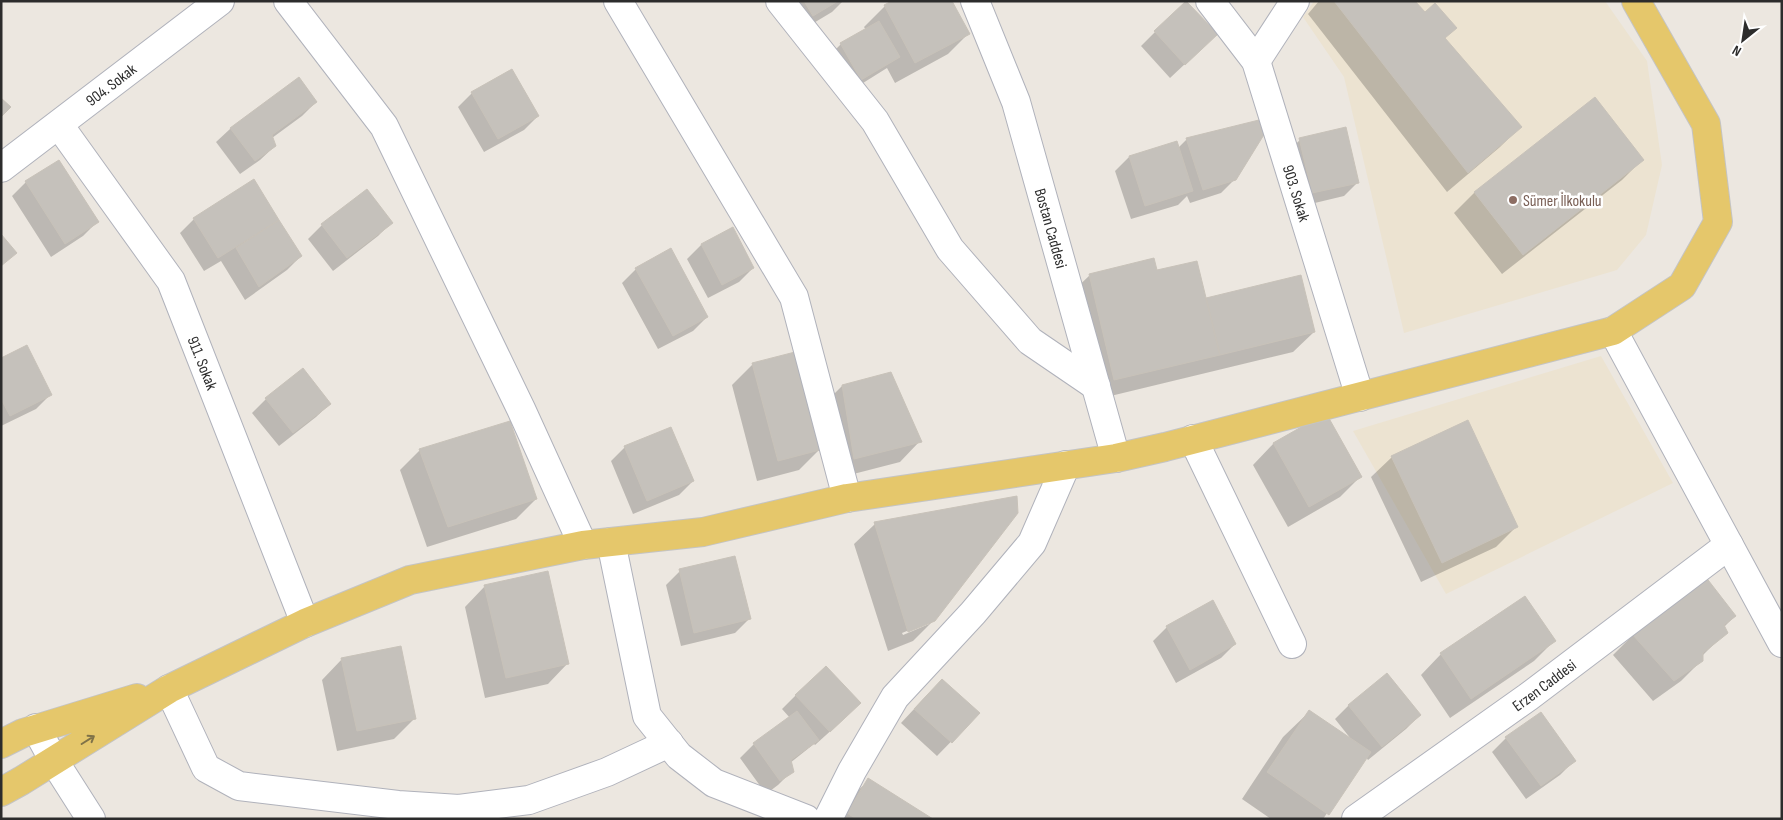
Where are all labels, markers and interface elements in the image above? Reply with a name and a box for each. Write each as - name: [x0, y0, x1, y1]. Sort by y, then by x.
- north arrow: [1718, 15, 1768, 65]
- text: N: [1729, 42, 1744, 60]
- street label: 904. Sokak: [83, 60, 141, 111]
- street label: 903. Sokak: [1278, 163, 1313, 224]
- street label: Bostan Caddesi: [1030, 186, 1070, 271]
- place label: Sümer İlkokulu: [1523, 192, 1602, 211]
- marker: Sümer İlkokulu: [1507, 194, 1519, 206]
- street label: 911. Sokak: [183, 334, 221, 393]
- street label: Erzen Caddesi: [1509, 656, 1581, 716]
- one-way arrow: [81, 734, 95, 745]

